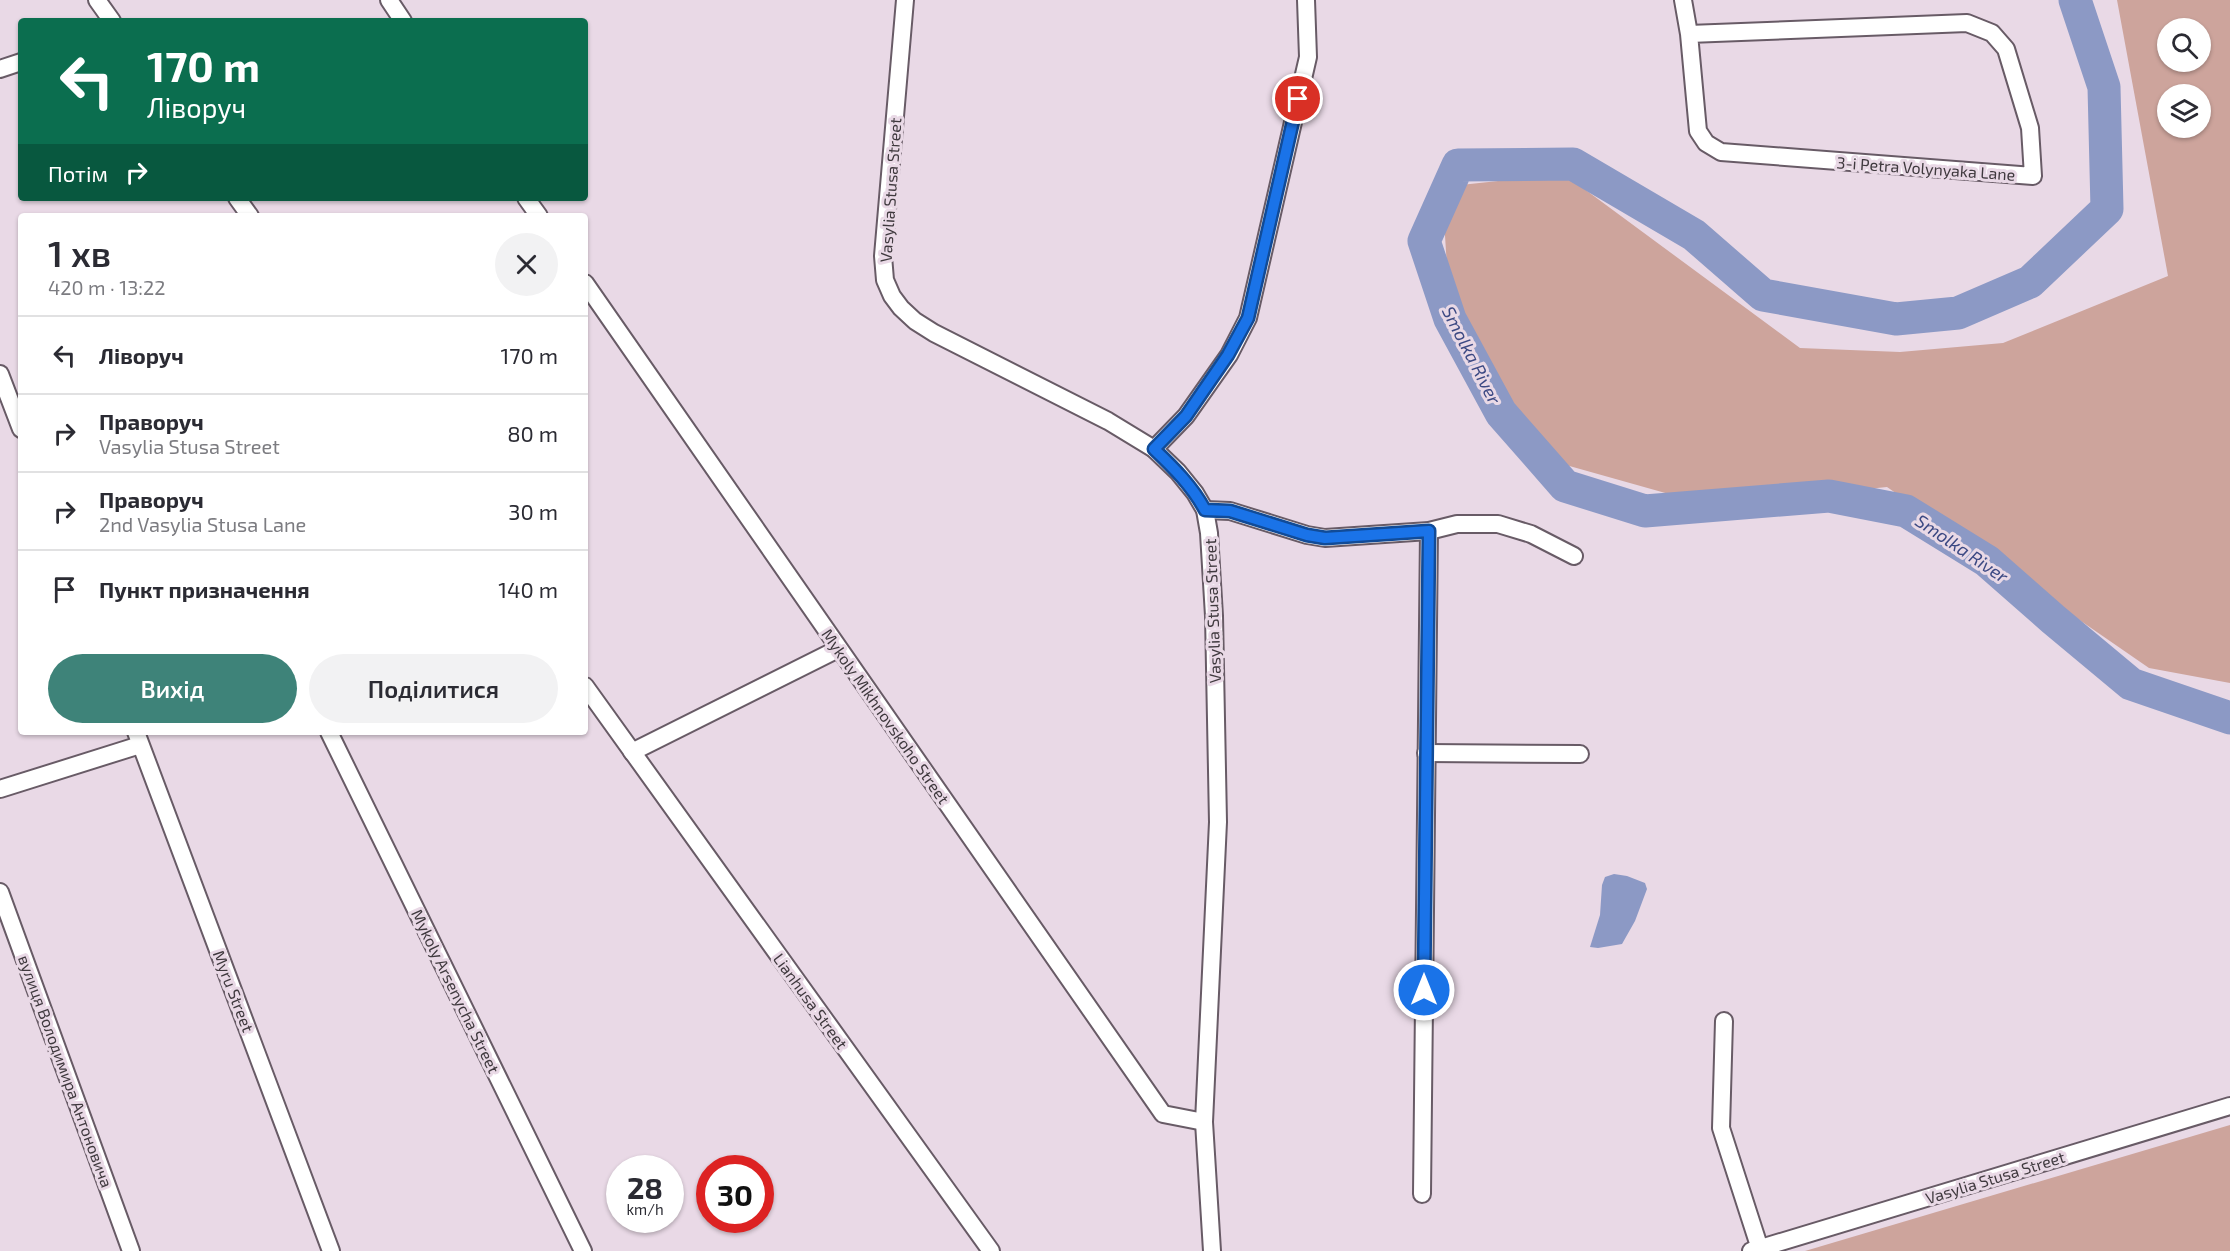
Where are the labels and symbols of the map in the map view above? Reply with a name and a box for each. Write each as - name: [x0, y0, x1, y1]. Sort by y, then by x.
- pin: [1272, 73, 1323, 124]
- street label: Vasylia Stusa Street: [875, 117, 905, 263]
- street label: 3-i Petra Volynyaka Lane: [1836, 152, 2016, 184]
- water label: Smolka River: [1438, 302, 1506, 408]
- water label: Smolka River: [1912, 509, 2013, 587]
- street label: Vasylia Stusa Street: [1200, 538, 1224, 684]
- street label: Mykoly Mikhnovskoho Street: [818, 625, 954, 807]
- street label: Mykoly Arsenycha Street: [408, 906, 504, 1076]
- street label: Myru Street: [210, 947, 258, 1035]
- street label: Lianhusa Street: [770, 949, 852, 1053]
- street label: вулиця Володимира Антоновича: [14, 952, 117, 1190]
- position arrow: [1392, 958, 1456, 1022]
- street label: Vasylia Stusa Street: [1923, 1147, 2067, 1207]
- speed limit sign: 30: [696, 1155, 774, 1233]

